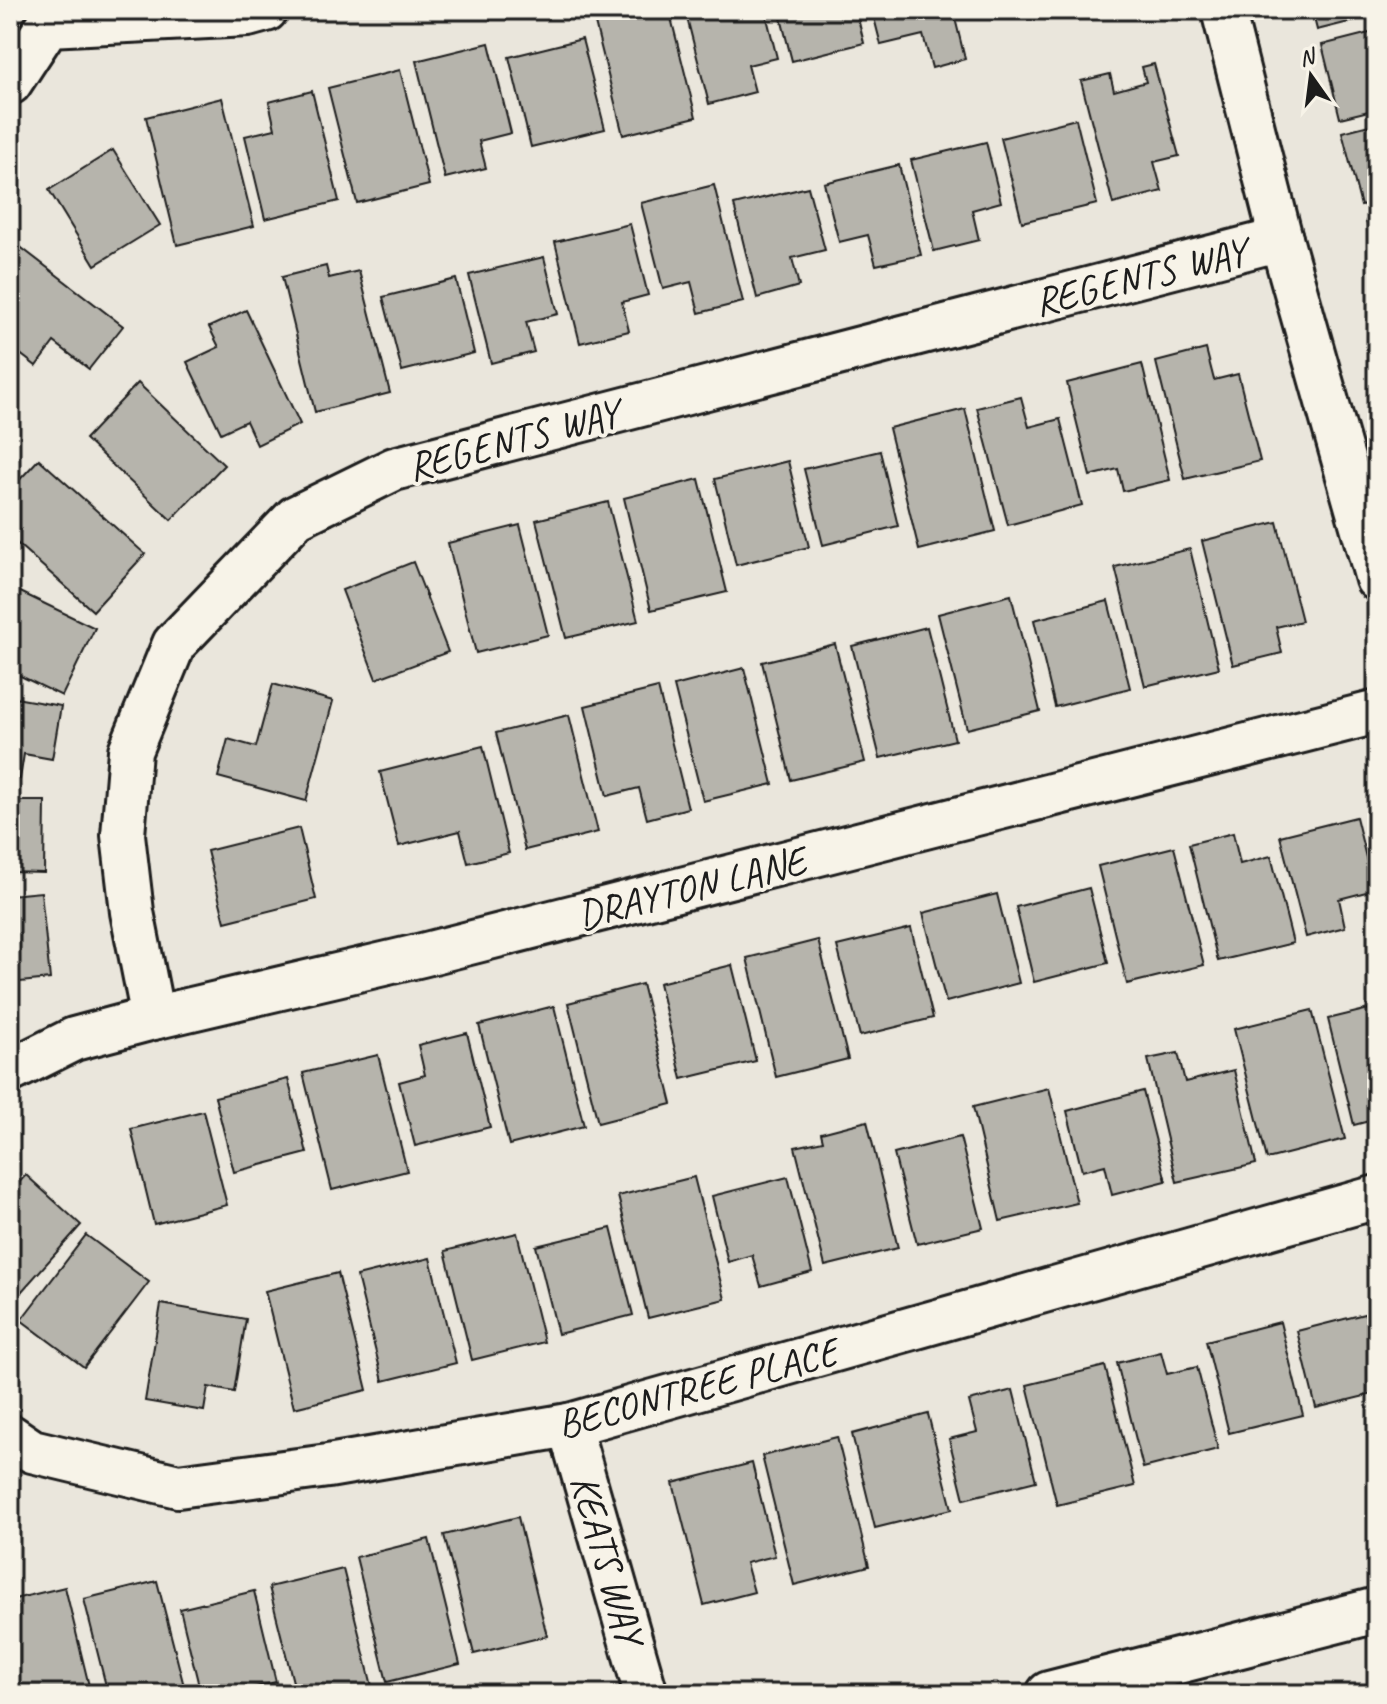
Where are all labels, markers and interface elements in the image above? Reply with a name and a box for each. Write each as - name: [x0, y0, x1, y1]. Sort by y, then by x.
- north arrow: [1271, 36, 1351, 116]
- text: N: [1296, 42, 1320, 73]
- street label: REGENTS WAY: [1029, 225, 1259, 327]
- street label: REGENTS WAY: [402, 386, 632, 492]
- street label: DRAYTON LANE: [572, 834, 815, 940]
- street label: BECONTREE PLACE: [552, 1325, 848, 1449]
- street label: KEATS WAY: [559, 1469, 657, 1655]

